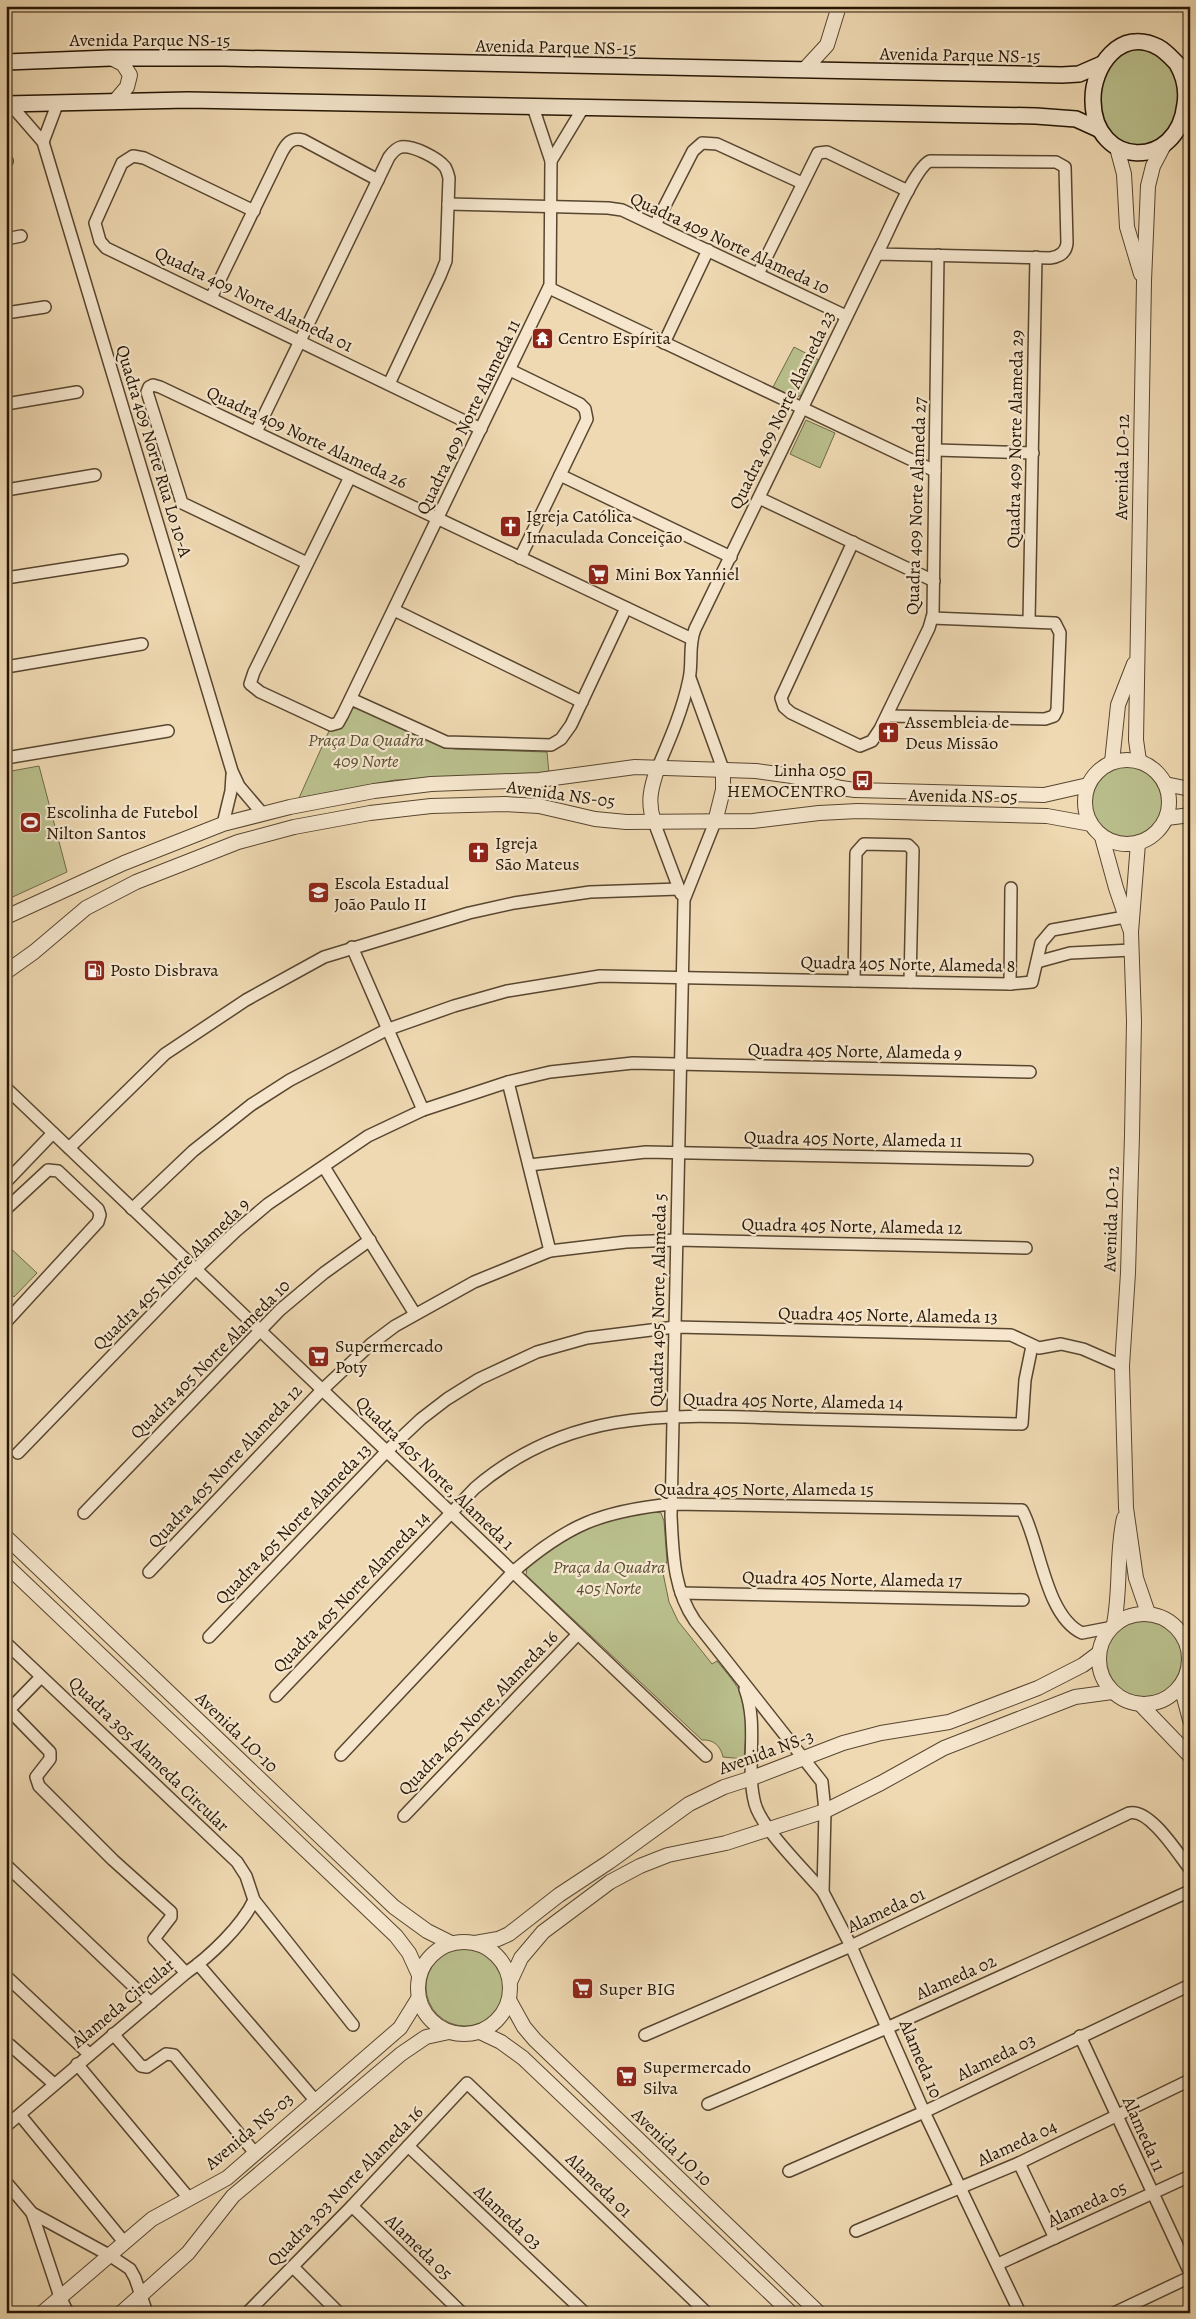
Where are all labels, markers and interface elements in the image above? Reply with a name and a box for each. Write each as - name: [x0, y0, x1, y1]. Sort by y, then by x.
- street label: Avenida Parque NS-15: [68, 28, 231, 52]
- street label: Avenida Parque NS-15: [474, 34, 637, 60]
- street label: Avenida Parque NS-15: [878, 42, 1041, 68]
- street label: Quadra 409 Norte Alameda 10: [626, 186, 834, 300]
- street label: Quadra 409 Norte Alameda 01: [151, 240, 357, 358]
- street label: Quadra 409 Norte Alameda 23: [723, 307, 841, 513]
- street label: Quadra 409 Norte Alameda 11: [410, 315, 526, 519]
- temple icon: Centro Espírita: [530, 326, 554, 350]
- place label: Centro Espírita: [558, 326, 671, 350]
- street label: Quadra 409 Norte Alameda 29: [1001, 329, 1029, 549]
- street label: Quadra 409 Norte Rua Lo 10-A: [110, 342, 198, 560]
- street label: Quadra 409 Norte Alameda 26: [203, 380, 411, 494]
- street label: Quadra 409 Norte Alameda 27: [900, 396, 932, 615]
- street label: Avenida LO-12: [1109, 414, 1135, 521]
- place label: Igreja Católica Imaculada Conceição: [526, 504, 683, 549]
- church icon: Igreja Católica Imaculada Conceição: [498, 514, 522, 538]
- supermarket icon: Mini Box Yanniel: [587, 562, 611, 586]
- place label: Mini Box Yanniel: [615, 562, 740, 586]
- place label: Assembleia de Deus Missão: [904, 710, 1009, 755]
- church icon: Assembleia de Deus Missão: [877, 720, 901, 744]
- park label: Praça Da Quadra 409 Norte: [308, 728, 424, 773]
- place label: Linha 050 HEMOCENTRO: [727, 758, 846, 803]
- bus stop icon: Linha 050 HEMOCENTRO: [850, 768, 874, 792]
- street label: Avenida NS-05: [504, 774, 617, 813]
- street label: Avenida NS-05: [907, 783, 1018, 809]
- place label: Escolinha de Futebol Nilton Santos: [46, 800, 198, 845]
- sports icon: Escolinha de Futebol Nilton Santos: [18, 810, 42, 834]
- place label: Igreja São Mateus: [495, 831, 580, 876]
- church icon: Igreja São Mateus: [467, 841, 491, 865]
- place label: Escola Estadual João Paulo II: [334, 871, 450, 916]
- school or university icon: Escola Estadual João Paulo II: [306, 881, 330, 905]
- street label: Quadra 405 Norte, Alameda 8: [800, 950, 1016, 978]
- fuel station icon: Posto Disbrava: [82, 958, 106, 982]
- place label: Posto Disbrava: [110, 958, 219, 982]
- street label: Quadra 405 Norte, Alameda 9: [748, 1037, 962, 1065]
- street label: Quadra 405 Norte, Alameda 11: [744, 1125, 962, 1153]
- street label: Avenida LO-12: [1097, 1165, 1125, 1273]
- street label: Quadra 405 Norte Alameda 9: [87, 1192, 255, 1356]
- street label: Quadra 405 Norte, Alameda 5: [644, 1193, 672, 1407]
- street label: Quadra 405 Norte, Alameda 12: [741, 1212, 963, 1240]
- street label: Quadra 405 Norte Alameda 10: [125, 1274, 295, 1444]
- street label: Quadra 405 Norte, Alameda 13: [778, 1301, 998, 1329]
- place label: Supermercado Poty: [335, 1334, 443, 1379]
- supermarket icon: Supermercado Poty: [307, 1344, 331, 1368]
- street label: Quadra 405 Norte Alameda 12: [142, 1378, 308, 1553]
- street label: Quadra 405 Norte, Alameda 14: [683, 1387, 903, 1415]
- street label: Quadra 405 Norte, Alameda 1: [350, 1391, 520, 1555]
- street label: Quadra 405 Norte Alameda 13: [210, 1438, 376, 1610]
- street label: Quadra 405 Norte, Alameda 15: [654, 1477, 874, 1501]
- street label: Quadra 405 Norte Alameda 14: [267, 1506, 435, 1678]
- park label: Praça da Quadra 405 Norte: [553, 1555, 665, 1600]
- street label: Quadra 405 Norte, Alameda 17: [742, 1565, 963, 1593]
- street label: Quadra 405 Norte, Alameda 16: [393, 1625, 563, 1801]
- street label: Quadra 305 Alameda Circular: [63, 1671, 235, 1837]
- street label: Avenida LO-10: [190, 1686, 284, 1778]
- street label: Avenida NS-3: [714, 1724, 817, 1781]
- street label: Alameda 01: [842, 1882, 929, 1939]
- street label: Alameda 02: [911, 1948, 1000, 2006]
- street label: Alameda Circular: [66, 1953, 180, 2054]
- supermarket icon: Super BIG: [571, 1977, 595, 2001]
- place label: Super BIG: [599, 1977, 676, 2001]
- street label: Alameda 10: [893, 2015, 948, 2102]
- street label: Alameda 03: [952, 2028, 1039, 2087]
- place label: Supermercado Silva: [643, 2055, 751, 2100]
- supermarket icon: Supermercado Silva: [615, 2065, 639, 2089]
- street label: Avenida NS-03: [199, 2087, 298, 2176]
- street label: Alameda 11: [1116, 2092, 1171, 2175]
- street label: Quadra 303 Norte Alameda 16: [262, 2100, 428, 2272]
- street label: Avenida LO 10: [626, 2102, 718, 2192]
- street label: Alameda 04: [972, 2114, 1061, 2172]
- street label: Alameda 01: [560, 2147, 637, 2223]
- street label: Alameda 05: [1043, 2175, 1131, 2233]
- street label: Alameda 03: [468, 2179, 547, 2255]
- street label: Alameda 05: [379, 2208, 458, 2285]

